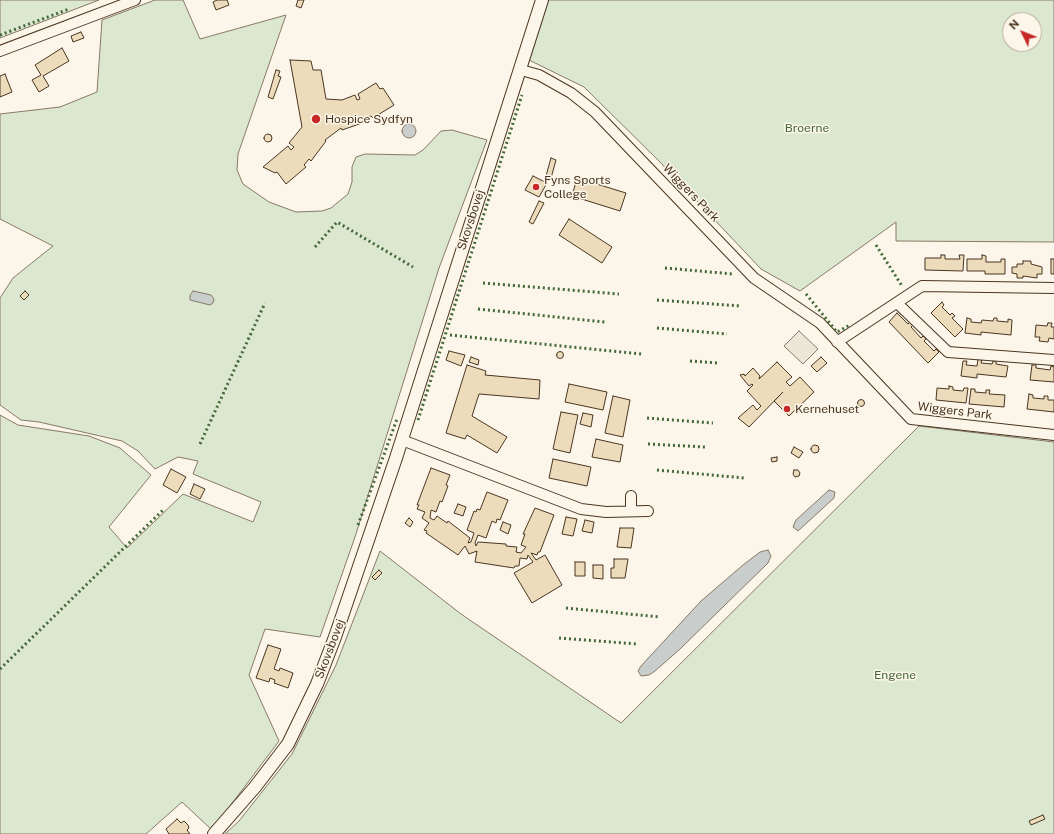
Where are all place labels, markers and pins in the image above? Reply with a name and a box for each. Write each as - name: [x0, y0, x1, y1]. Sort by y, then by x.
- place label: Hospice Sydfyn: [325, 112, 413, 126]
- marker: Hospice Sydfyn: [310, 113, 322, 125]
- place label: Fyns Sports College: [544, 173, 610, 201]
- marker: Fyns Sports College: [531, 182, 541, 192]
- place label: Kernehuset: [795, 402, 859, 416]
- marker: Kernehuset: [782, 404, 792, 414]

